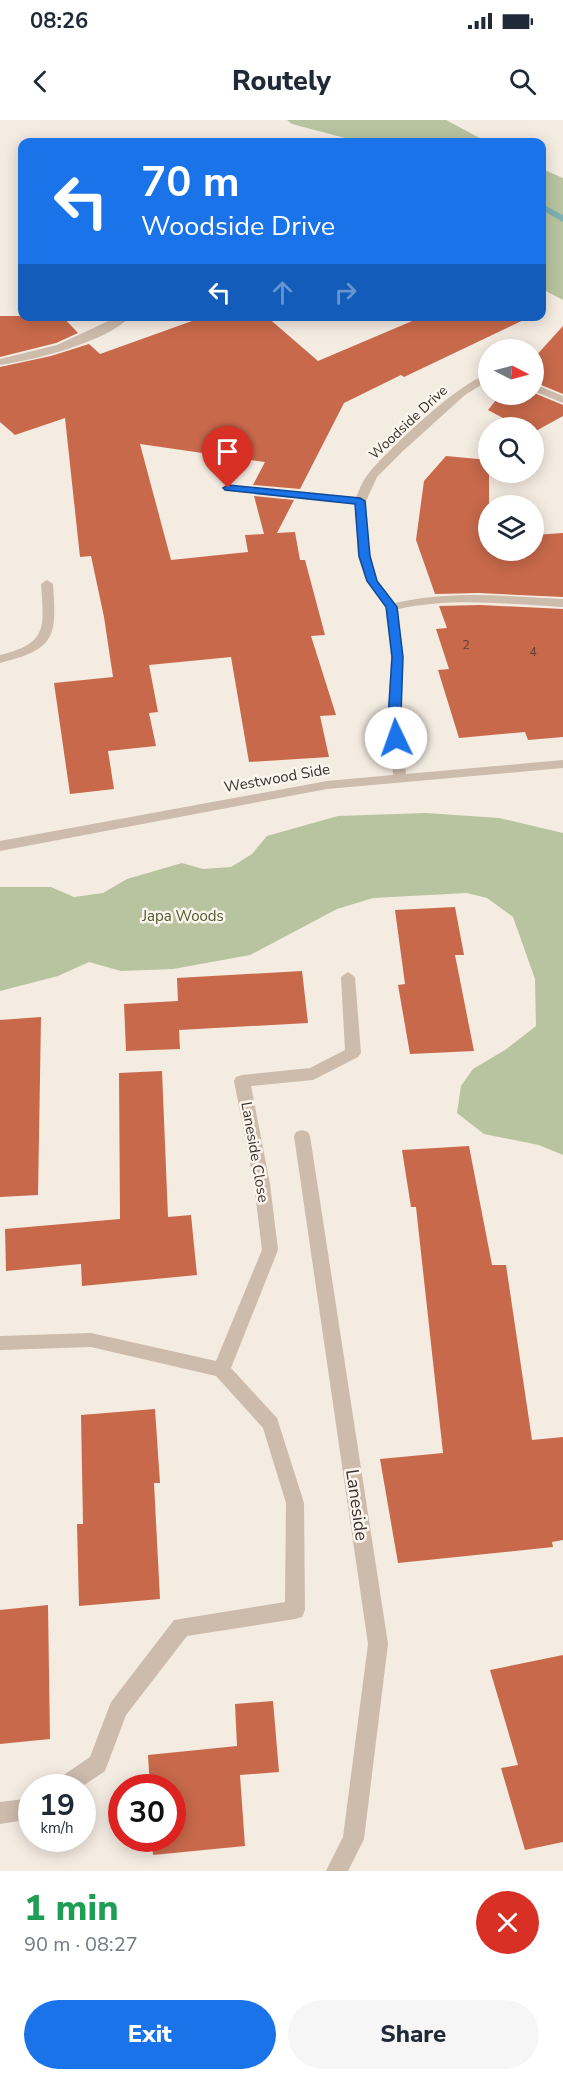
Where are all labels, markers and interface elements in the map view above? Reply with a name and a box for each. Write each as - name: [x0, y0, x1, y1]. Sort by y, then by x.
- text: 08:26: [30, 6, 88, 36]
- text: Routely: [232, 63, 331, 100]
- icon: back: [24, 65, 57, 98]
- icon: search: [506, 65, 539, 98]
- text: 70 m: [141, 154, 240, 211]
- icon: left: [42, 162, 120, 240]
- text: Woodside Drive: [141, 208, 335, 245]
- icon: left: [203, 276, 236, 309]
- icon: ahead: [266, 276, 299, 309]
- icon: right: [329, 276, 362, 309]
- north arrow: [478, 339, 544, 405]
- map controls: [478, 339, 544, 561]
- street label: Woodside Drive: [365, 381, 452, 464]
- button: search: [478, 417, 544, 483]
- pin: [202, 426, 253, 488]
- icon: arrive: [211, 435, 244, 468]
- button: layers: [478, 495, 544, 561]
- house number: 2: [462, 637, 470, 653]
- house number: 4: [529, 644, 537, 660]
- position arrow: [364, 706, 428, 770]
- street label: Westwood Side: [222, 759, 332, 797]
- park label: Japa Woods: [141, 906, 224, 926]
- street label: Laneside Close: [236, 1100, 274, 1204]
- street label: Laneside: [340, 1468, 374, 1542]
- speed limit sign: 30: [108, 1774, 186, 1852]
- text: 19: [39, 1785, 75, 1826]
- text: km/h: [40, 1818, 74, 1838]
- text: 1 min: [24, 1884, 119, 1933]
- button: close: [476, 1891, 539, 1954]
- text: 90 m · 08:27: [24, 1931, 138, 1958]
- button: Exit: [24, 2000, 276, 2069]
- button: Share: [288, 2000, 539, 2069]

